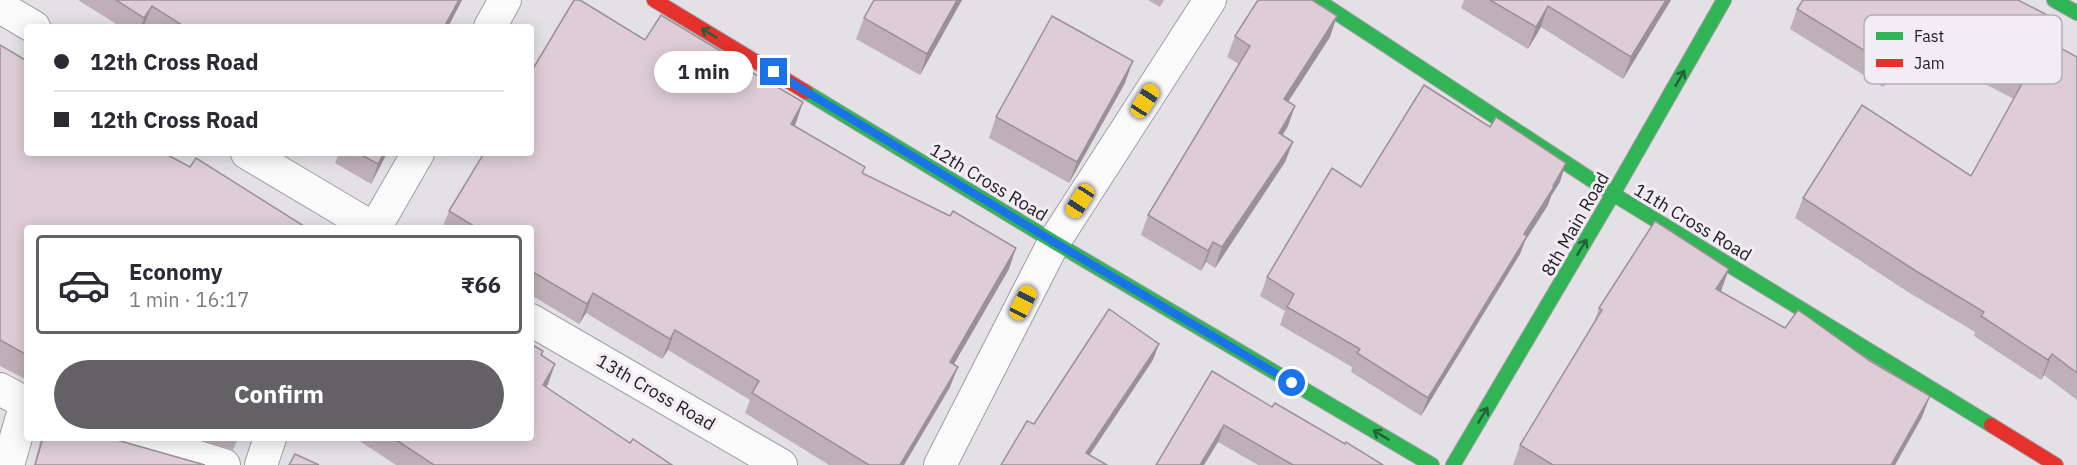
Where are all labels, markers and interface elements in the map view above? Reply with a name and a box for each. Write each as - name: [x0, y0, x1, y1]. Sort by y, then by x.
- legend: [1864, 15, 2062, 84]
- text: Fast: [1914, 26, 1944, 46]
- one-way arrow: [701, 27, 718, 39]
- text: 12th Cross Road: [90, 47, 259, 76]
- callout: 1 min: [654, 51, 753, 93]
- text: Jam: [1914, 53, 1945, 73]
- text: 1 min: [677, 58, 730, 85]
- route end: [760, 58, 787, 85]
- one-way arrow: [1674, 70, 1686, 87]
- car: [1128, 81, 1162, 121]
- text: 12th Cross Road: [90, 105, 259, 134]
- street label: 12th Cross Road: [926, 138, 1052, 226]
- street label: 8th Main Road: [1536, 168, 1614, 280]
- street label: 11th Cross Road: [1630, 178, 1756, 266]
- car: [1063, 181, 1097, 221]
- one-way arrow: [1577, 239, 1589, 256]
- text: Economy: [129, 257, 223, 286]
- icon: car: [57, 258, 111, 312]
- text: ₹66: [461, 270, 501, 299]
- car: [1007, 283, 1039, 323]
- text: 1 min · 16:17: [129, 286, 249, 313]
- street label: 13th Cross Road: [593, 349, 719, 435]
- button: Confirm: [54, 360, 504, 429]
- route start: [1278, 369, 1305, 396]
- one-way arrow: [1477, 407, 1489, 424]
- one-way arrow: [1373, 429, 1390, 441]

